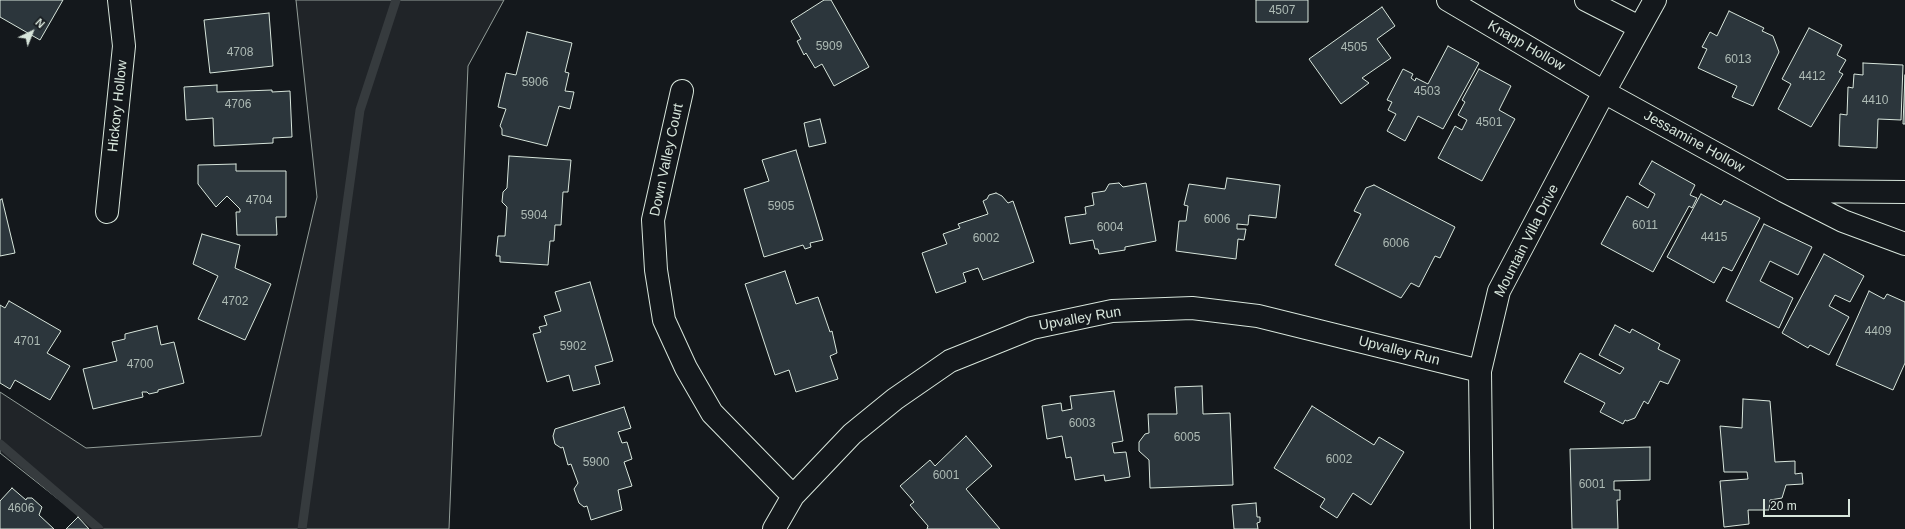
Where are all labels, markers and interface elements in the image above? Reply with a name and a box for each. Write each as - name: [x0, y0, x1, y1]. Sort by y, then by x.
- house number: 4507: [1269, 4, 1295, 18]
- north arrow: [12, 12, 52, 52]
- text: N: [33, 16, 47, 30]
- street label: Knapp Hollow: [1484, 17, 1568, 75]
- house number: 5909: [816, 40, 842, 54]
- house number: 4505: [1341, 41, 1367, 55]
- house number: 4708: [227, 46, 253, 60]
- house number: 6013: [1725, 53, 1751, 67]
- street label: Hickory Hollow: [105, 59, 131, 153]
- house number: 4412: [1799, 70, 1825, 84]
- house number: 5906: [522, 76, 548, 90]
- house number: 4503: [1414, 85, 1440, 99]
- house number: 4410: [1862, 94, 1888, 108]
- house number: 4706: [225, 98, 251, 112]
- street label: Down Valley Court: [647, 102, 687, 218]
- street label: Jessamine Hollow: [1641, 107, 1747, 177]
- house number: 4501: [1476, 116, 1502, 130]
- street label: Mountain Villa Drive: [1491, 182, 1563, 300]
- house number: 4704: [246, 194, 272, 208]
- house number: 5905: [768, 200, 794, 214]
- house number: 5904: [521, 209, 547, 223]
- house number: 6006: [1204, 213, 1230, 227]
- house number: 6011: [1632, 219, 1658, 233]
- house number: 6004: [1097, 221, 1123, 235]
- house number: 4415: [1701, 231, 1727, 245]
- house number: 6002: [973, 232, 999, 246]
- house number: 6006: [1383, 237, 1409, 251]
- house number: 4702: [222, 295, 248, 309]
- street label: Upvalley Run: [1038, 303, 1122, 335]
- house number: 4409: [1865, 325, 1891, 339]
- street label: Upvalley Run: [1357, 333, 1441, 369]
- house number: 4701: [14, 335, 40, 349]
- house number: 5902: [560, 340, 586, 354]
- house number: 4700: [127, 358, 153, 372]
- house number: 6003: [1069, 417, 1095, 431]
- house number: 6005: [1174, 431, 1200, 445]
- house number: 6002: [1326, 453, 1352, 467]
- house number: 5900: [583, 456, 609, 470]
- house number: 6001: [933, 469, 959, 483]
- house number: 6001: [1579, 478, 1605, 492]
- scale bar: [1765, 491, 1852, 517]
- text: 20 m: [1770, 499, 1797, 513]
- house number: 4606: [8, 502, 34, 516]

